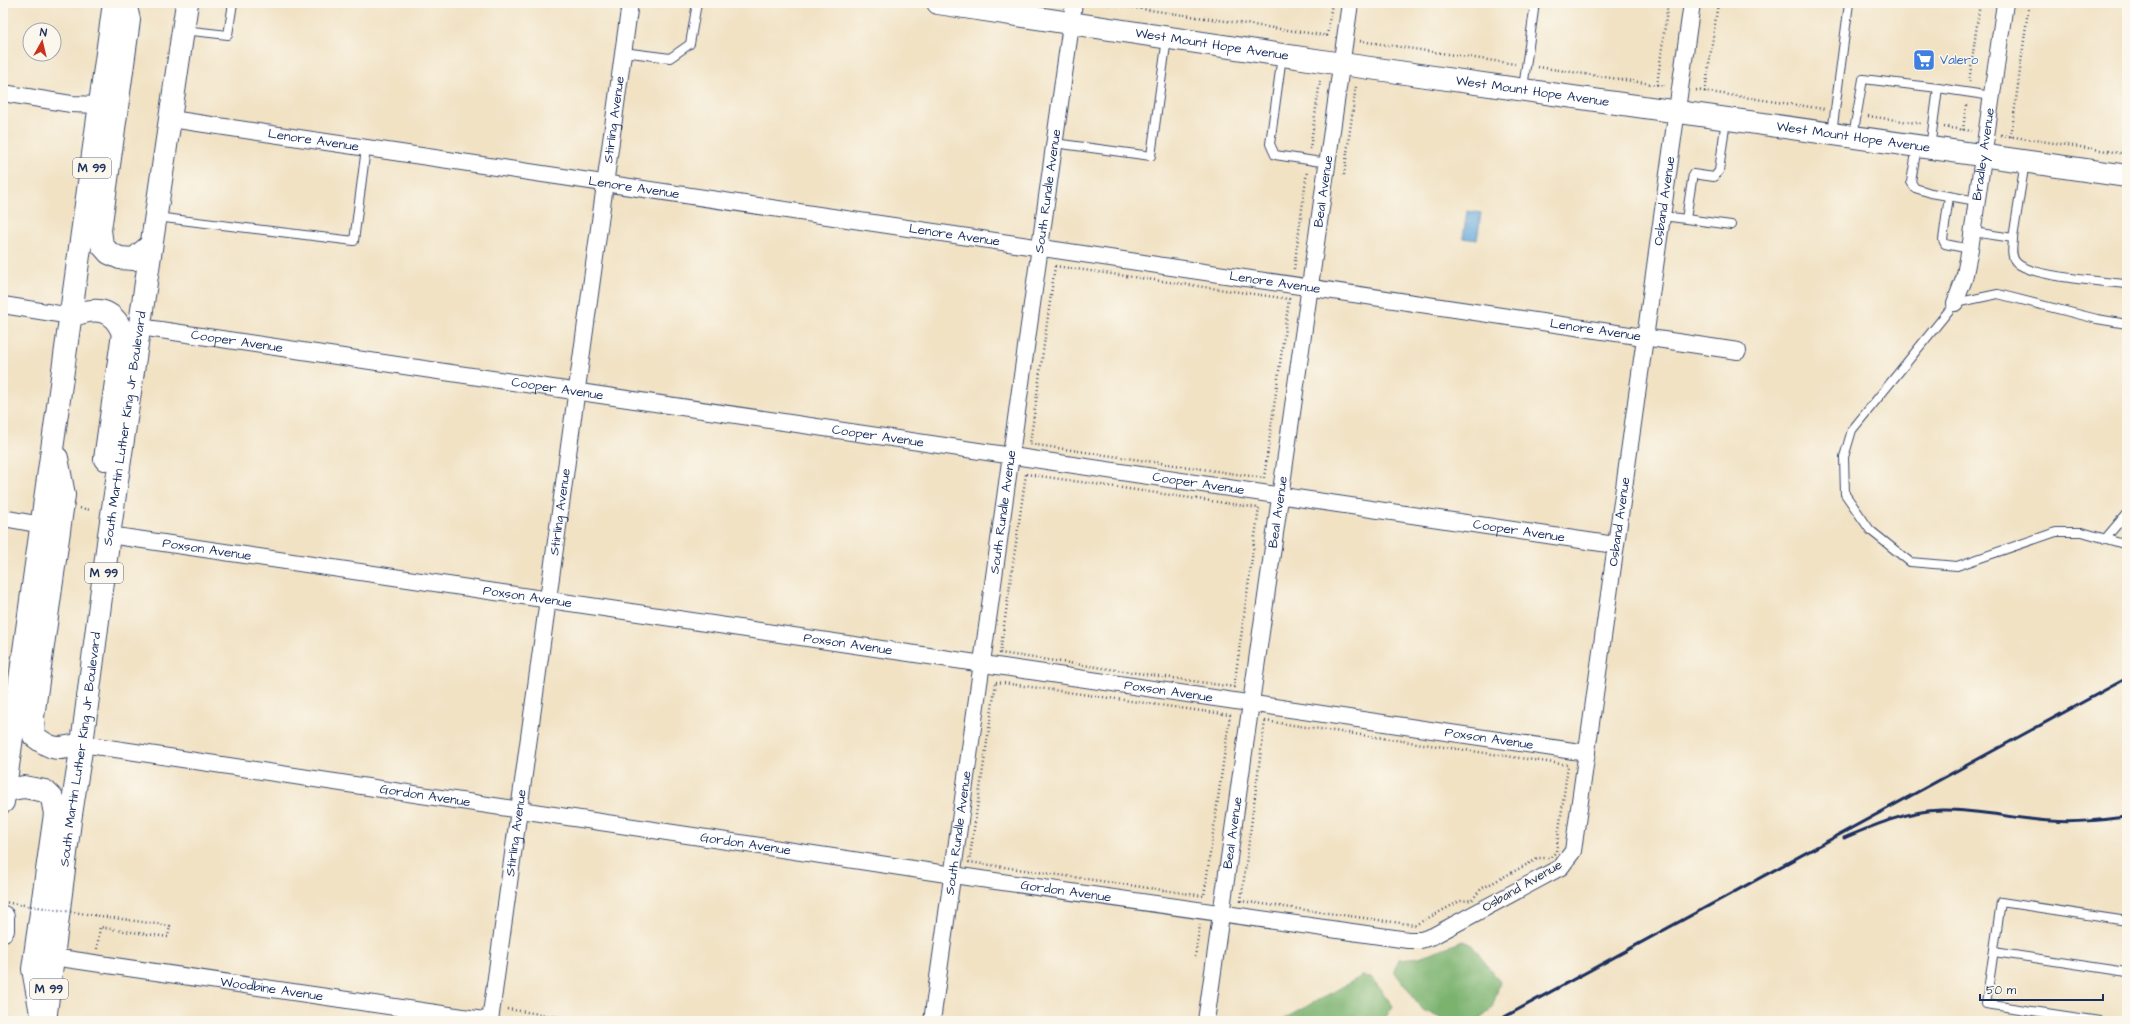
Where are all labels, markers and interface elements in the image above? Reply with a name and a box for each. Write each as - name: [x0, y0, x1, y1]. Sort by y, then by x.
- north arrow: [22, 22, 62, 62]
- street label: West Mount Hope Avenue: [1134, 24, 1290, 65]
- text: N: [39, 25, 48, 41]
- supermarket icon: Valero: [1911, 47, 1937, 73]
- place label: Valero: [1940, 51, 1979, 69]
- street label: West Mount Hope Avenue: [1455, 71, 1610, 111]
- street label: Stirling Avenue: [599, 75, 629, 164]
- street label: Bradley Avenue: [1968, 107, 1999, 202]
- street label: West Mount Hope Avenue: [1775, 117, 1931, 157]
- street label: Lenore Avenue: [267, 124, 360, 156]
- street label: South Rundle Avenue: [1030, 128, 1065, 254]
- street label: Beal Avenue: [1309, 154, 1337, 228]
- street label: Osband Avenue: [1649, 155, 1679, 247]
- road number: M 99: [73, 158, 111, 178]
- street label: Lenore Avenue: [587, 172, 681, 203]
- street label: Lenore Avenue: [908, 219, 1001, 251]
- street label: Lenore Avenue: [1228, 267, 1322, 298]
- street label: South Martin Luther King Jr Boulevard: [99, 310, 151, 547]
- street label: Lenore Avenue: [1549, 314, 1642, 346]
- street label: Cooper Avenue: [190, 326, 284, 357]
- street label: Cooper Avenue: [510, 373, 605, 404]
- street label: Cooper Avenue: [831, 420, 925, 452]
- street label: South Rundle Avenue: [985, 449, 1021, 575]
- street label: Stirling Avenue: [545, 467, 575, 556]
- street label: Cooper Avenue: [1151, 468, 1246, 499]
- street label: Beal Avenue: [1264, 475, 1292, 549]
- street label: Osband Avenue: [1604, 476, 1634, 567]
- street label: Cooper Avenue: [1472, 515, 1566, 547]
- street label: Poxson Avenue: [161, 534, 253, 565]
- road number: M 99: [85, 563, 123, 583]
- street label: Poxson Avenue: [482, 581, 573, 612]
- street label: Poxson Avenue: [802, 629, 894, 659]
- street label: South Martin Luther King Jr Boulevard: [55, 631, 105, 868]
- street label: Poxson Avenue: [1123, 676, 1214, 707]
- street label: Poxson Avenue: [1443, 723, 1535, 754]
- street label: South Rundle Avenue: [941, 770, 976, 896]
- street label: Gordon Avenue: [379, 780, 472, 811]
- street label: Stirling Avenue: [501, 788, 531, 877]
- street label: Beal Avenue: [1219, 796, 1247, 870]
- street label: Gordon Avenue: [699, 828, 792, 860]
- street label: Osband Avenue: [1479, 856, 1565, 916]
- street label: Gordon Avenue: [1019, 876, 1113, 907]
- street label: Woodbine Avenue: [219, 973, 324, 1005]
- scale bar: [1980, 976, 2103, 1002]
- road number: M 99: [30, 979, 68, 999]
- text: 50 m: [1986, 982, 2017, 999]

